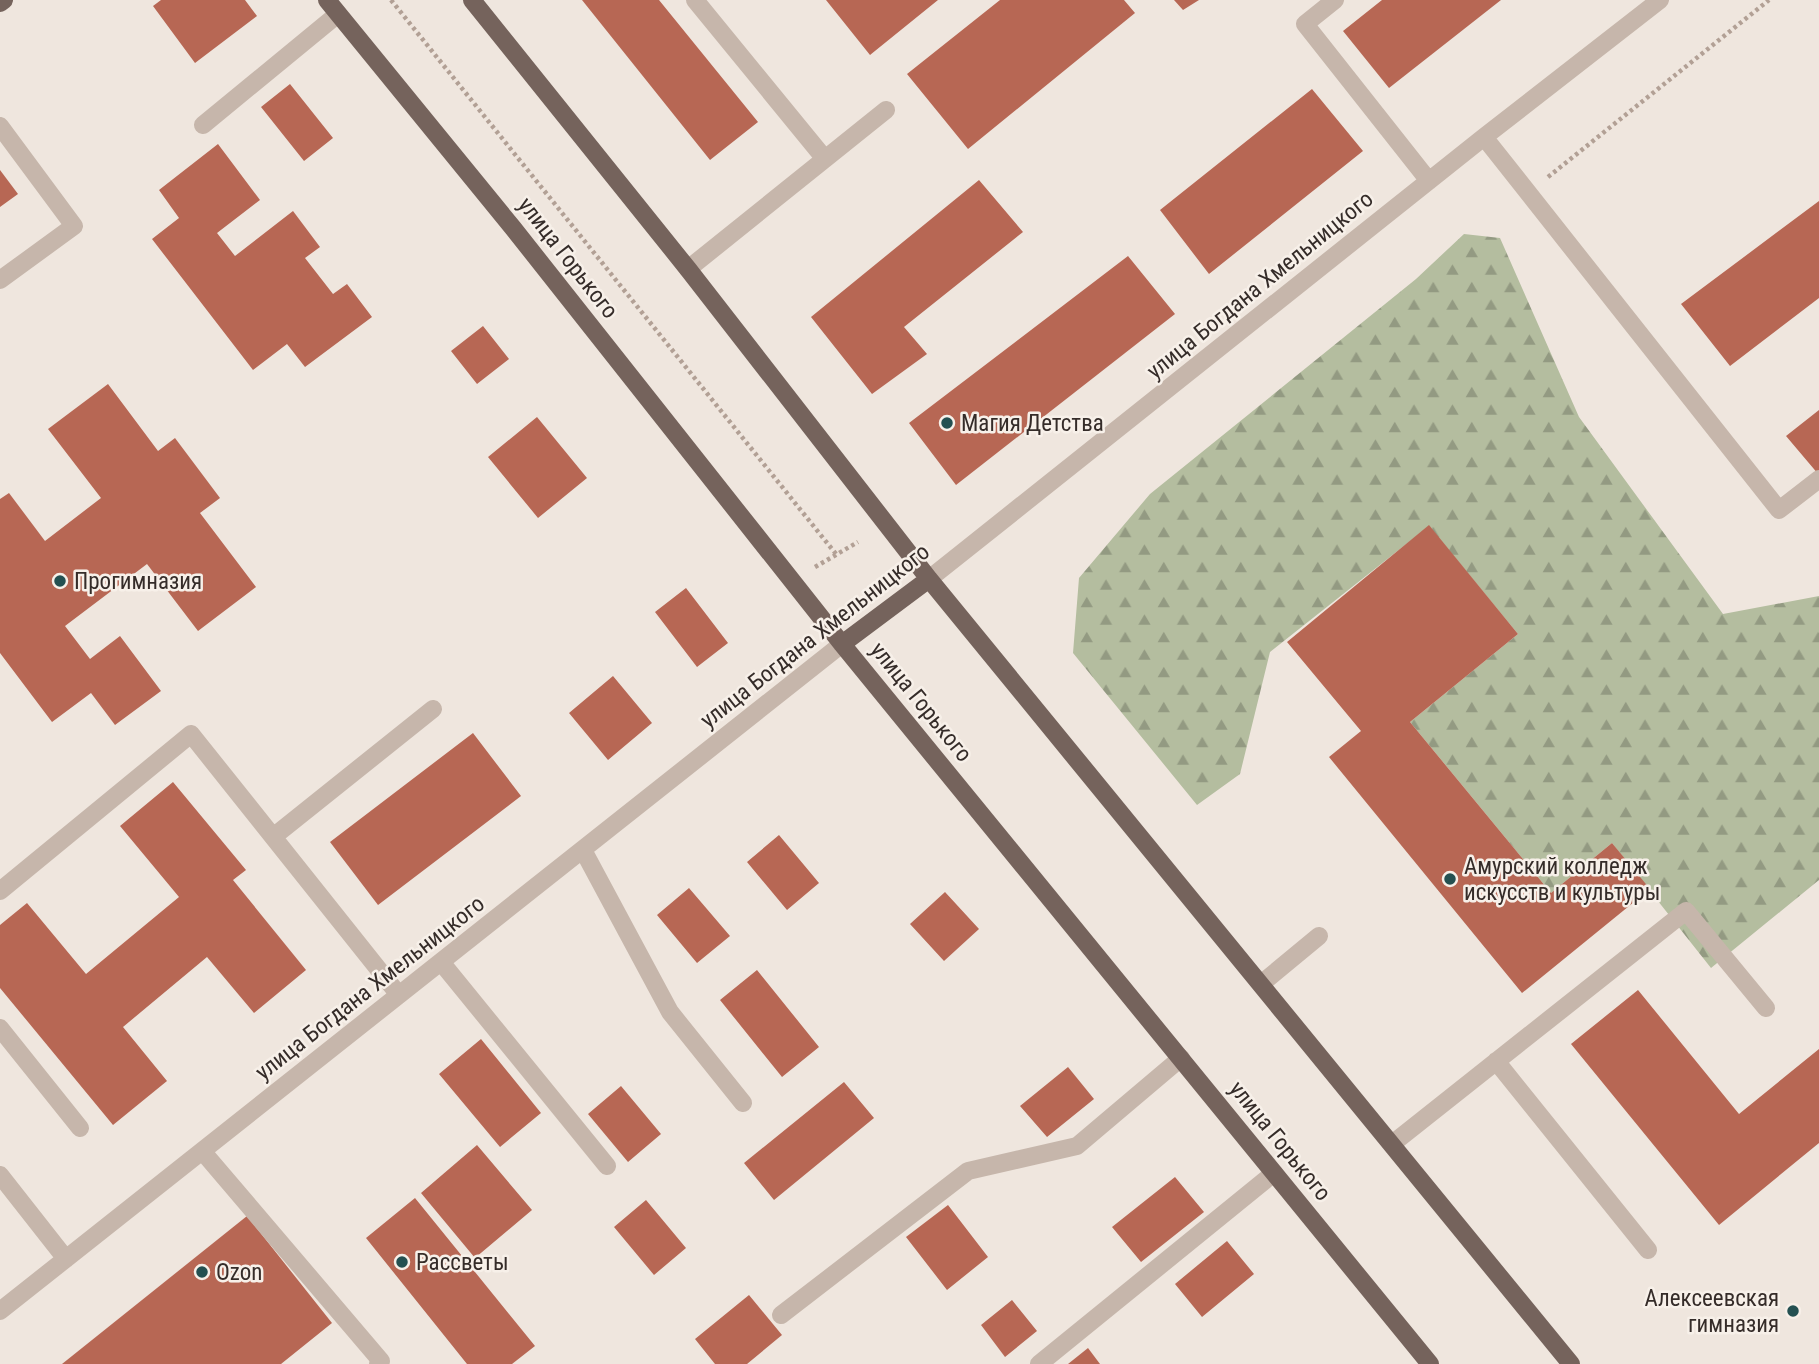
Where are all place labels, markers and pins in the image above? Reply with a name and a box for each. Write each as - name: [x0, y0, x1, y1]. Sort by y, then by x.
- place label: Магия Детства: [961, 410, 1104, 437]
- marker: Магия Детства: [939, 415, 955, 431]
- place label: Прогимназия: [74, 568, 202, 595]
- marker: Прогимназия: [52, 573, 68, 589]
- place label: Амурский колледж искусств и культуры: [1464, 853, 1660, 906]
- marker: Амурский колледж искусств и культуры: [1442, 871, 1458, 887]
- place label: Рассветы: [416, 1249, 509, 1276]
- marker: Рассветы: [394, 1254, 410, 1270]
- place label: Ozon: [216, 1259, 262, 1286]
- marker: Ozon: [194, 1264, 210, 1280]
- place label: Алексеевская гимназия: [1645, 1285, 1779, 1338]
- marker: Алексеевская гимназия: [1785, 1303, 1801, 1319]

